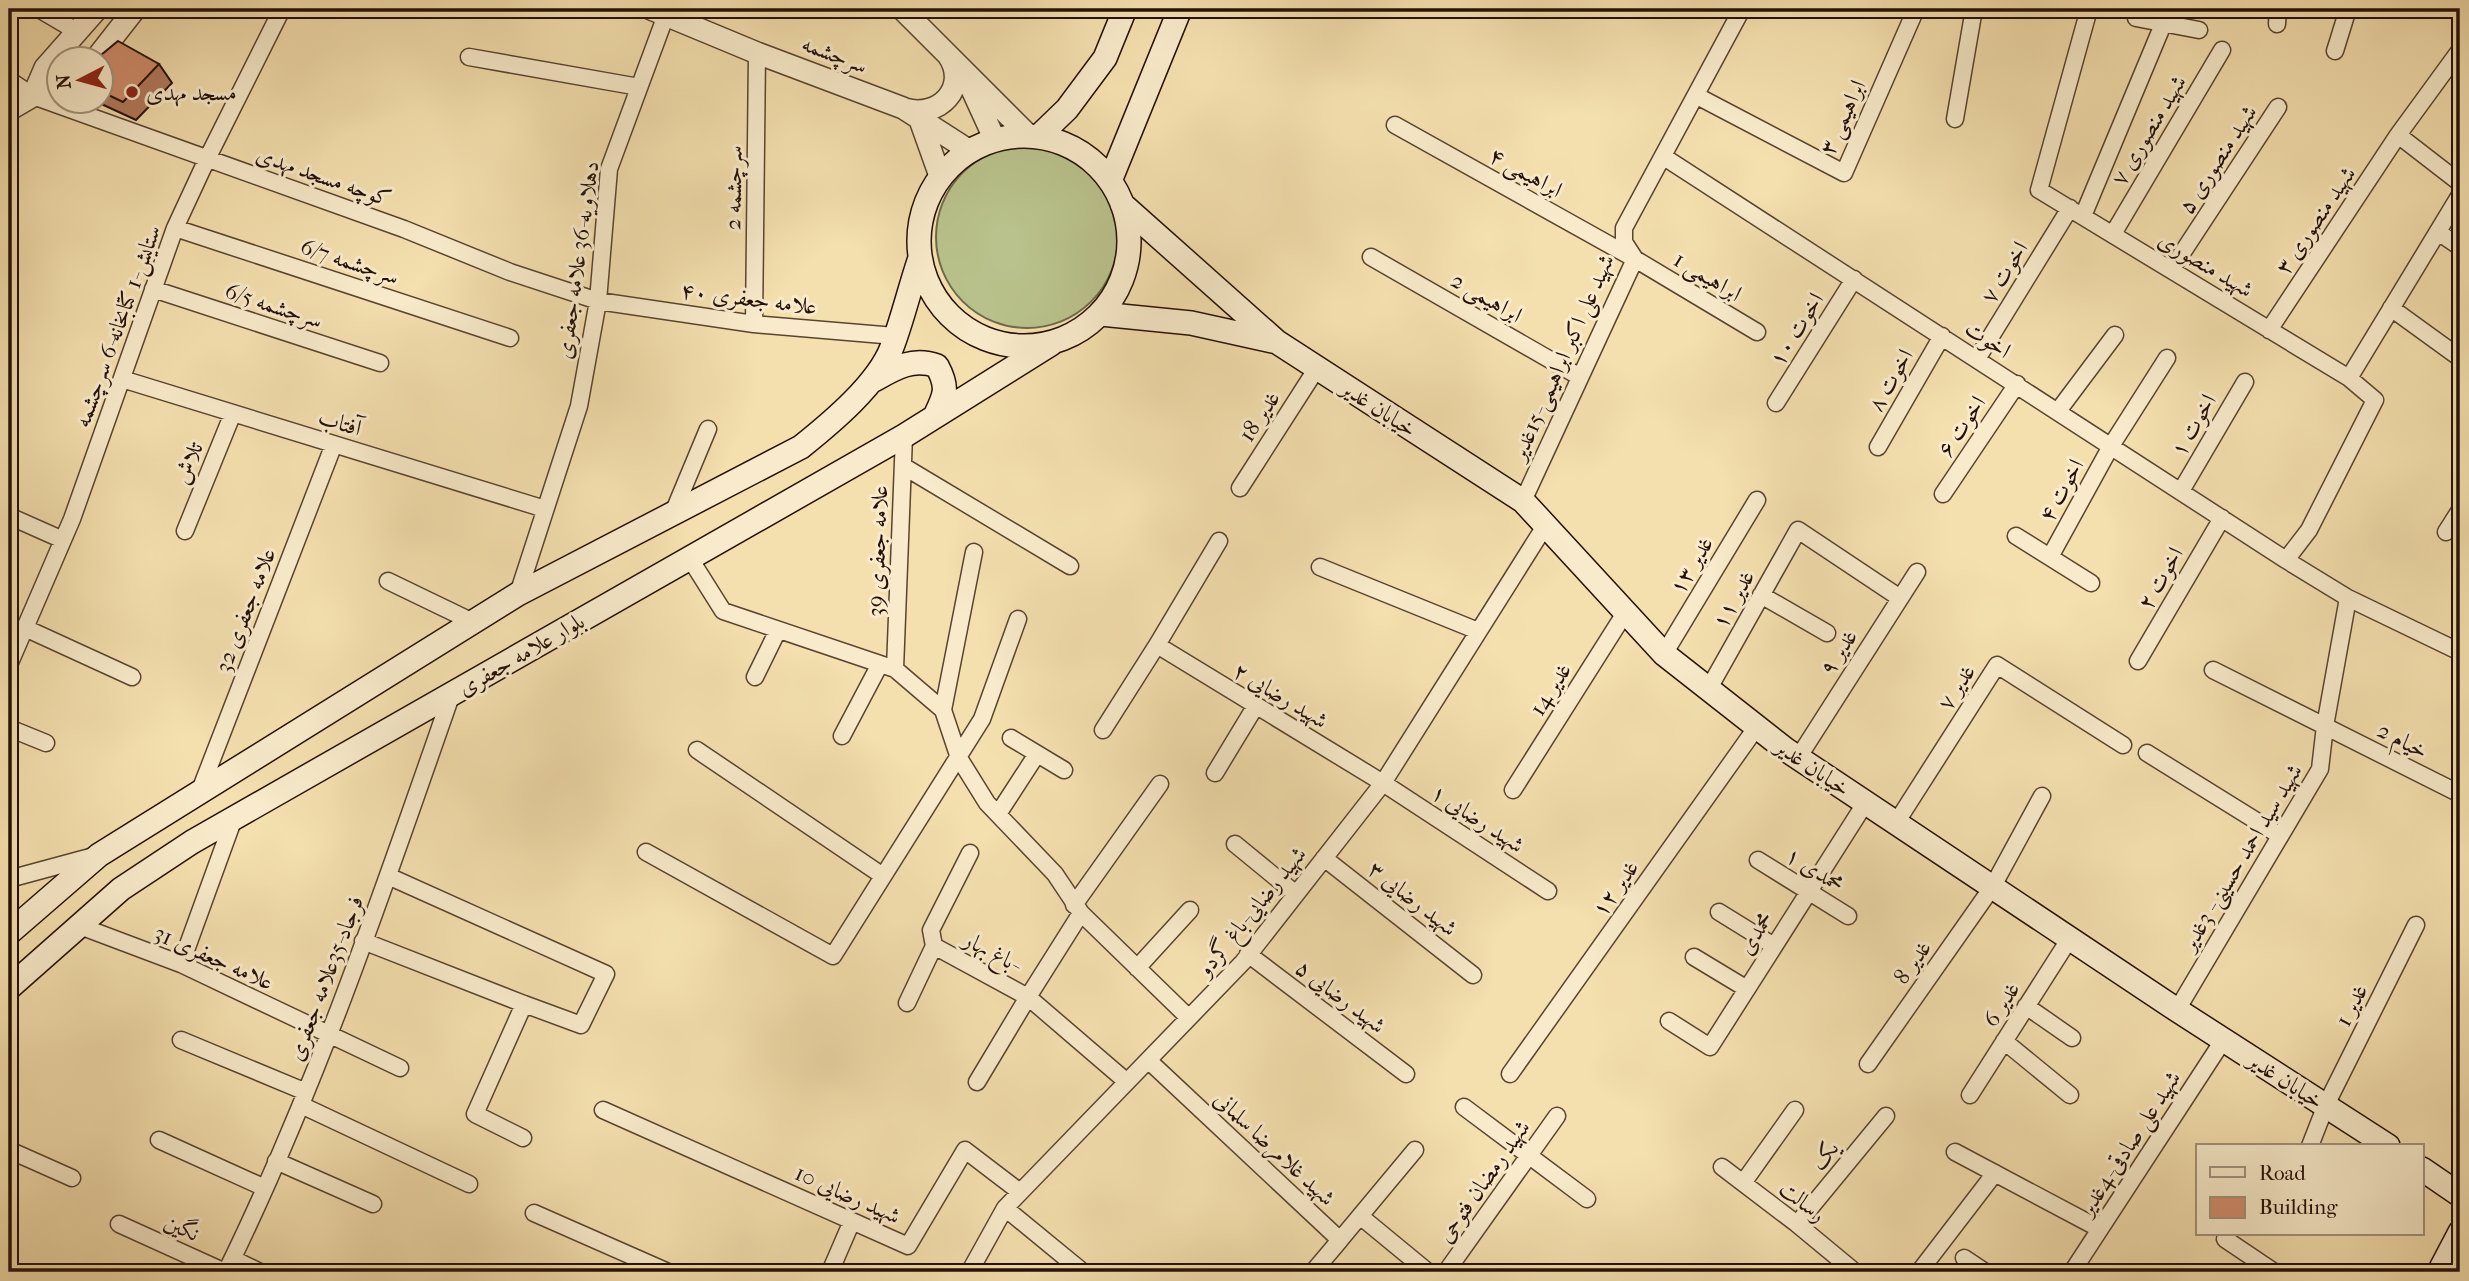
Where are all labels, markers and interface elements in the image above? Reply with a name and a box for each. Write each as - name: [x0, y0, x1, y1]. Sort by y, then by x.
- street label: سرچشمه: [797, 30, 871, 81]
- north arrow: [46, 46, 116, 116]
- street label: شهید منصوری ۷: [2105, 70, 2193, 191]
- text: N: [52, 73, 76, 90]
- street label: ابراهیمی ۳: [1813, 76, 1873, 160]
- place label: مسجد مهدی: [146, 79, 237, 107]
- marker: مسجد مهدی: [124, 84, 140, 100]
- street label: شهید منصوری ۵: [2172, 100, 2263, 219]
- street label: کوچه مسجد مهدی: [252, 141, 395, 214]
- street label: ابراهیمی ۴: [1484, 141, 1567, 205]
- street label: سرچشمه 2: [719, 145, 750, 231]
- street label: دهلاویه-36 علامه جعفری: [550, 159, 606, 361]
- street label: شهید منصوری ۳: [2270, 161, 2362, 280]
- street label: ستایش-1 کتابخانه-6 سرچشمه: [68, 221, 168, 432]
- street label: شهید منصوری: [2153, 226, 2258, 304]
- street label: سرچشمه 6/7: [296, 233, 403, 292]
- street label: اخوت ۷: [1975, 236, 2035, 309]
- street label: ابراهیمی 1: [1668, 246, 1746, 309]
- street label: شهید علی اکبر ابراهیمی-15غدیر: [1504, 250, 1624, 468]
- street label: ابراهیمی 2: [1445, 266, 1527, 330]
- street label: سرچشمه 6/5: [221, 277, 326, 336]
- street label: علامه جعفری ۴۰: [679, 277, 819, 321]
- street label: اخوت ۱۰: [1763, 288, 1830, 371]
- street label: اخوت: [1959, 315, 2016, 365]
- street label: اخوت ۸: [1862, 344, 1920, 417]
- street label: خیابان غدیر: [1334, 373, 1421, 443]
- street label: غدیر 18: [1233, 386, 1286, 447]
- street label: اخوت ۱: [2165, 389, 2223, 462]
- street label: اخوت ۶: [1931, 391, 1992, 462]
- street label: آفتاب: [315, 403, 368, 443]
- street label: تلاش: [168, 438, 209, 488]
- street label: اخوت ۴: [2033, 454, 2091, 527]
- street label: علامه جعفری 39: [862, 485, 894, 617]
- street label: غدیر ۱۳: [1664, 531, 1719, 599]
- street label: اخوت ۲: [2132, 542, 2190, 615]
- street label: علامه جعفری 32: [209, 544, 283, 677]
- street label: غدیر ۱۱: [1706, 565, 1760, 633]
- street label: بلوار علامه جعفری: [453, 607, 590, 702]
- street label: غدیر ۹: [1814, 624, 1863, 680]
- street label: شهید رضایی ۲: [1228, 657, 1333, 735]
- street label: غدیر 14: [1524, 658, 1577, 721]
- street label: غدیر ۷: [1932, 659, 1981, 715]
- street label: 2 خیام: [2370, 716, 2433, 770]
- street label: خیابان غدیر: [1769, 732, 1855, 802]
- street label: شهید سید احمد حسینی- 3غدیر: [2174, 759, 2310, 958]
- street label: شهید رضایی ۱: [1426, 778, 1529, 859]
- street label: شهید رضایی-باغ گردو: [1188, 840, 1317, 987]
- street label: محمدی ۱: [1781, 841, 1849, 898]
- street label: شهید رضایی ۳: [1362, 855, 1463, 942]
- street label: غدیر ۱۲: [1586, 855, 1644, 922]
- street label: فرجاد-35علامه جعفری: [282, 892, 370, 1065]
- street label: محمدی: [1732, 907, 1779, 960]
- street label: علامه جعفری 31: [150, 919, 278, 997]
- street label: باغ بهار-: [955, 925, 1027, 984]
- street label: غدیر 8: [1888, 935, 1937, 989]
- street label: شهید رضایی ۵: [1290, 954, 1391, 1040]
- street label: غدیر 6: [1977, 977, 2026, 1032]
- street label: غدیر 1: [2329, 980, 2373, 1031]
- street label: خیابان غدیر: [2241, 1045, 2328, 1115]
- street label: شهید علی صادقی-4غدیر: [2071, 1066, 2190, 1225]
- street label: شهید غلامرضا سلمانی: [1207, 1085, 1341, 1213]
- street label: شهید رمضان فتوحی: [1431, 1115, 1536, 1248]
- street label: یک: [1804, 1134, 1846, 1176]
- legend: [2196, 1144, 2424, 1236]
- street label: شهید رضایی 10: [790, 1159, 905, 1231]
- text: Road: [2259, 1161, 2306, 1185]
- street label: رسالت: [1774, 1175, 1831, 1228]
- text: Building: [2259, 1195, 2338, 1219]
- street label: نگین: [160, 1207, 204, 1247]

